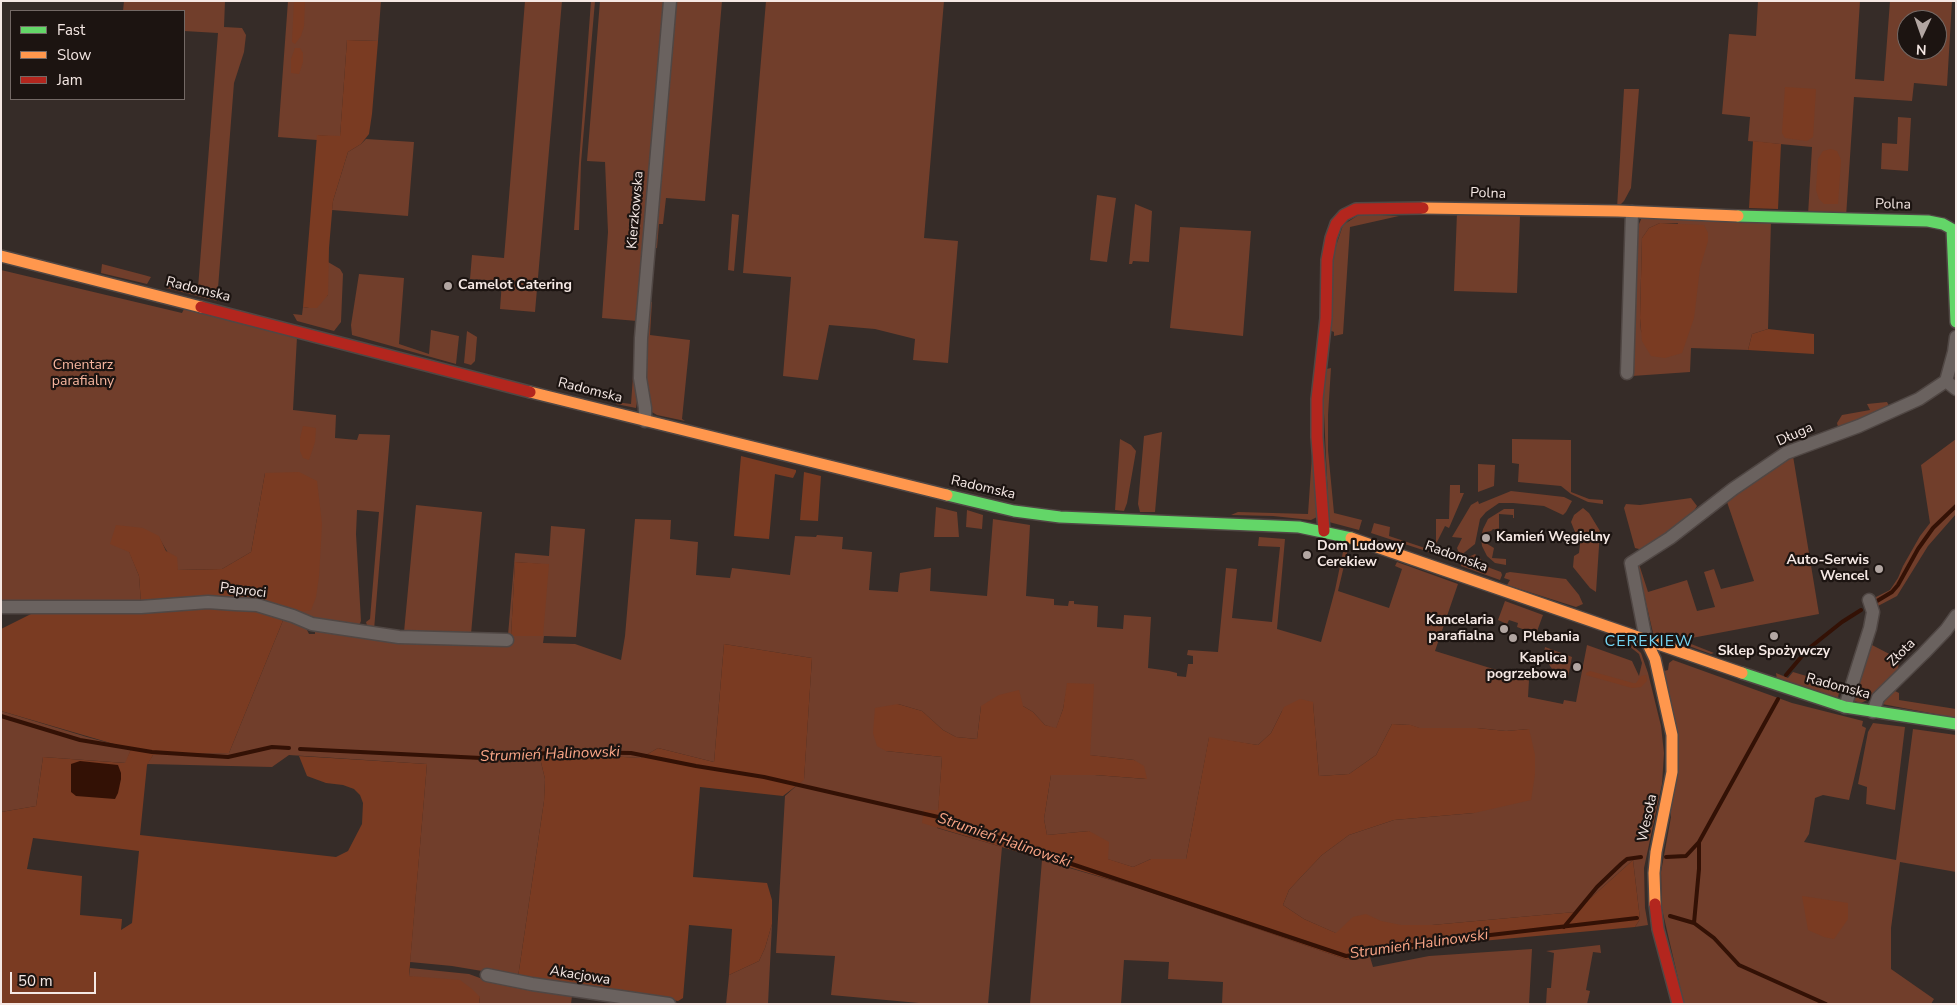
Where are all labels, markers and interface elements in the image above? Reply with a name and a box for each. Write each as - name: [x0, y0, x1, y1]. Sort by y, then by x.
- legend: [10, 10, 185, 100]
- north arrow: [1897, 10, 1947, 60]
- text: Fast: [57, 20, 85, 40]
- text: N: [1916, 40, 1927, 59]
- text: Slow: [57, 45, 91, 65]
- text: Jam: [57, 70, 83, 90]
- street label: Kierzkowska: [624, 170, 648, 250]
- street label: Polna: [1470, 185, 1506, 203]
- street label: Polna: [1875, 196, 1911, 214]
- street label: Radomska: [164, 274, 232, 306]
- place label: Camelot Catering: [458, 278, 572, 294]
- marker: Camelot Catering: [442, 280, 454, 292]
- park label: Cmentarz parafialny: [52, 358, 114, 391]
- street label: Radomska: [556, 375, 624, 407]
- street label: Długa: [1774, 420, 1816, 450]
- street label: Radomska: [949, 472, 1017, 504]
- place label: Kamień Węgielny: [1496, 530, 1610, 546]
- marker: Kamień Węgielny: [1480, 532, 1492, 544]
- street label: Radomska: [1422, 538, 1490, 576]
- place label: Dom Ludowy Cerekiew: [1317, 539, 1404, 572]
- marker: Dom Ludowy Cerekiew: [1301, 549, 1313, 561]
- place label: Auto-Serwis Wencel: [1786, 553, 1869, 586]
- marker: Auto-Serwis Wencel: [1873, 563, 1885, 575]
- street label: Paproci: [219, 580, 267, 602]
- place label: Kancelaria parafialna: [1426, 613, 1494, 646]
- marker: Kancelaria parafialna: [1498, 623, 1510, 635]
- place label: Plebania: [1523, 630, 1580, 646]
- marker: Sklep Spożywczy: [1768, 630, 1780, 642]
- marker: Plebania: [1507, 632, 1519, 644]
- district label: CEREKIEW: [1603, 632, 1695, 652]
- street label: Złota: [1885, 636, 1919, 670]
- place label: Sklep Spożywczy: [1718, 644, 1830, 660]
- place label: Kaplica pogrzebowa: [1487, 651, 1567, 684]
- marker: Kaplica pogrzebowa: [1571, 661, 1583, 673]
- street label: Radomska: [1804, 670, 1872, 704]
- water label: Strumień Halinowski: [480, 744, 620, 766]
- street label: Wesoła: [1635, 793, 1661, 843]
- water label: Strumień Halinowski: [935, 810, 1073, 872]
- water label: Strumień Halinowski: [1349, 926, 1489, 964]
- scale bar: [12, 962, 99, 994]
- street label: Akacjowa: [549, 963, 611, 989]
- text: 50 m: [18, 971, 53, 991]

